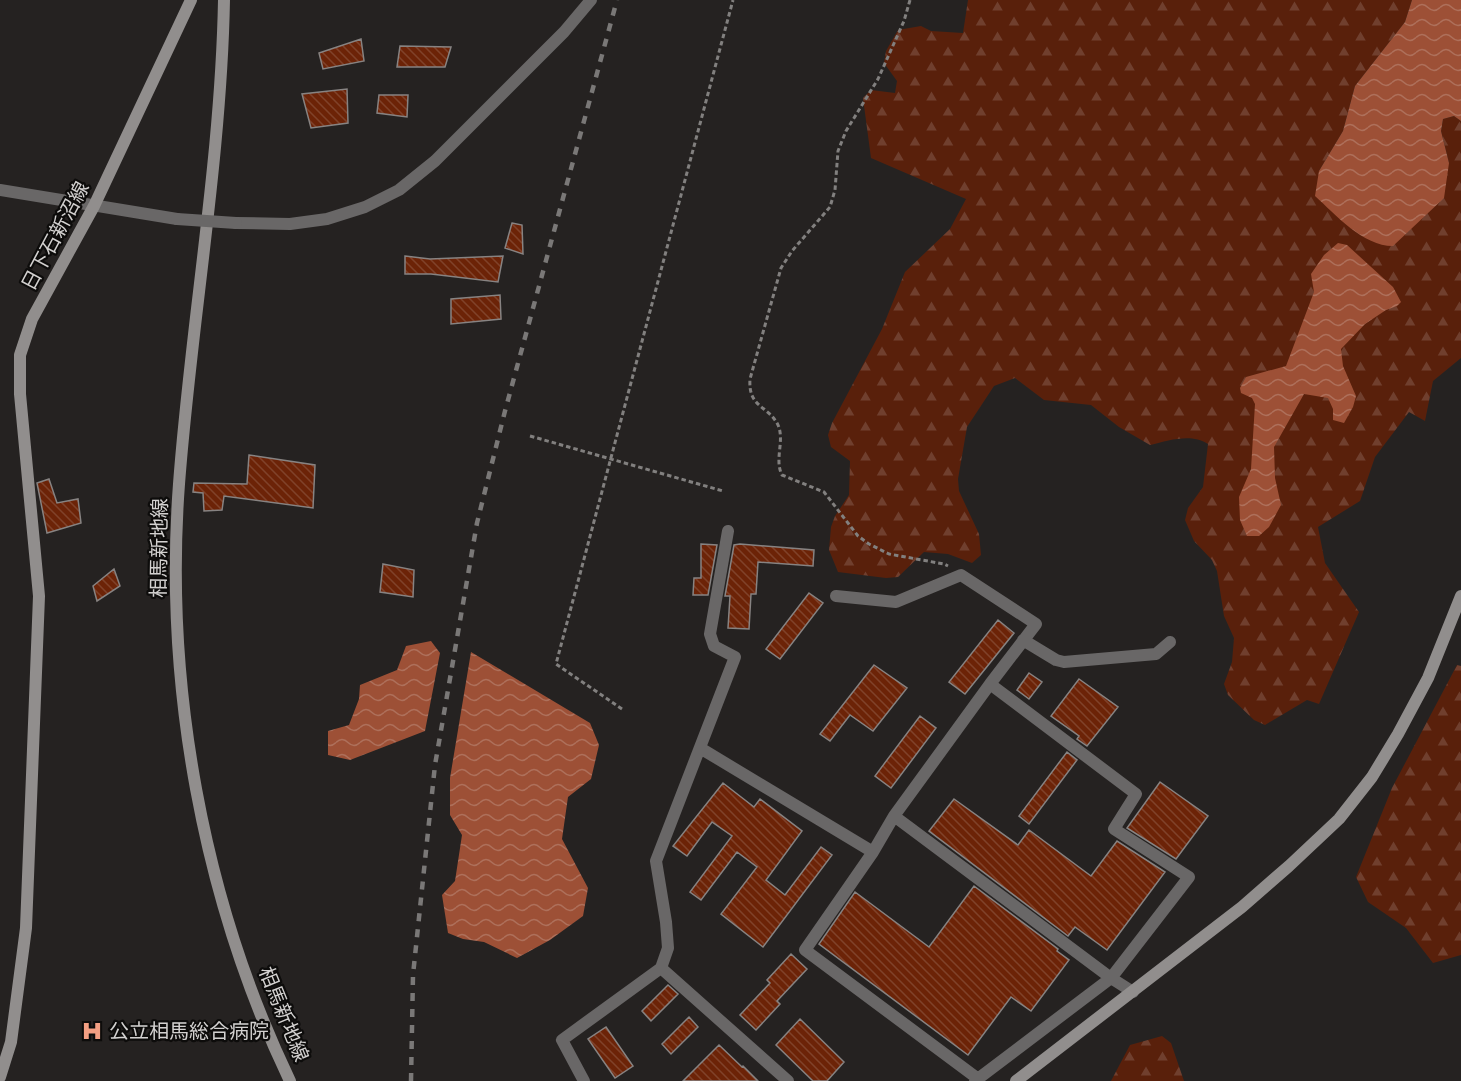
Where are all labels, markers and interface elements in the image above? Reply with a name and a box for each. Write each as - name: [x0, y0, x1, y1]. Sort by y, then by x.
- street label: 日下石新沼線: [16, 177, 94, 295]
- street label: 相馬新地線: [146, 498, 172, 598]
- street label: 相馬新地線: [254, 963, 314, 1065]
- hospital icon: 公立相馬総合病院: [80, 1019, 104, 1043]
- place label: 公立相馬総合病院: [109, 1019, 269, 1043]

